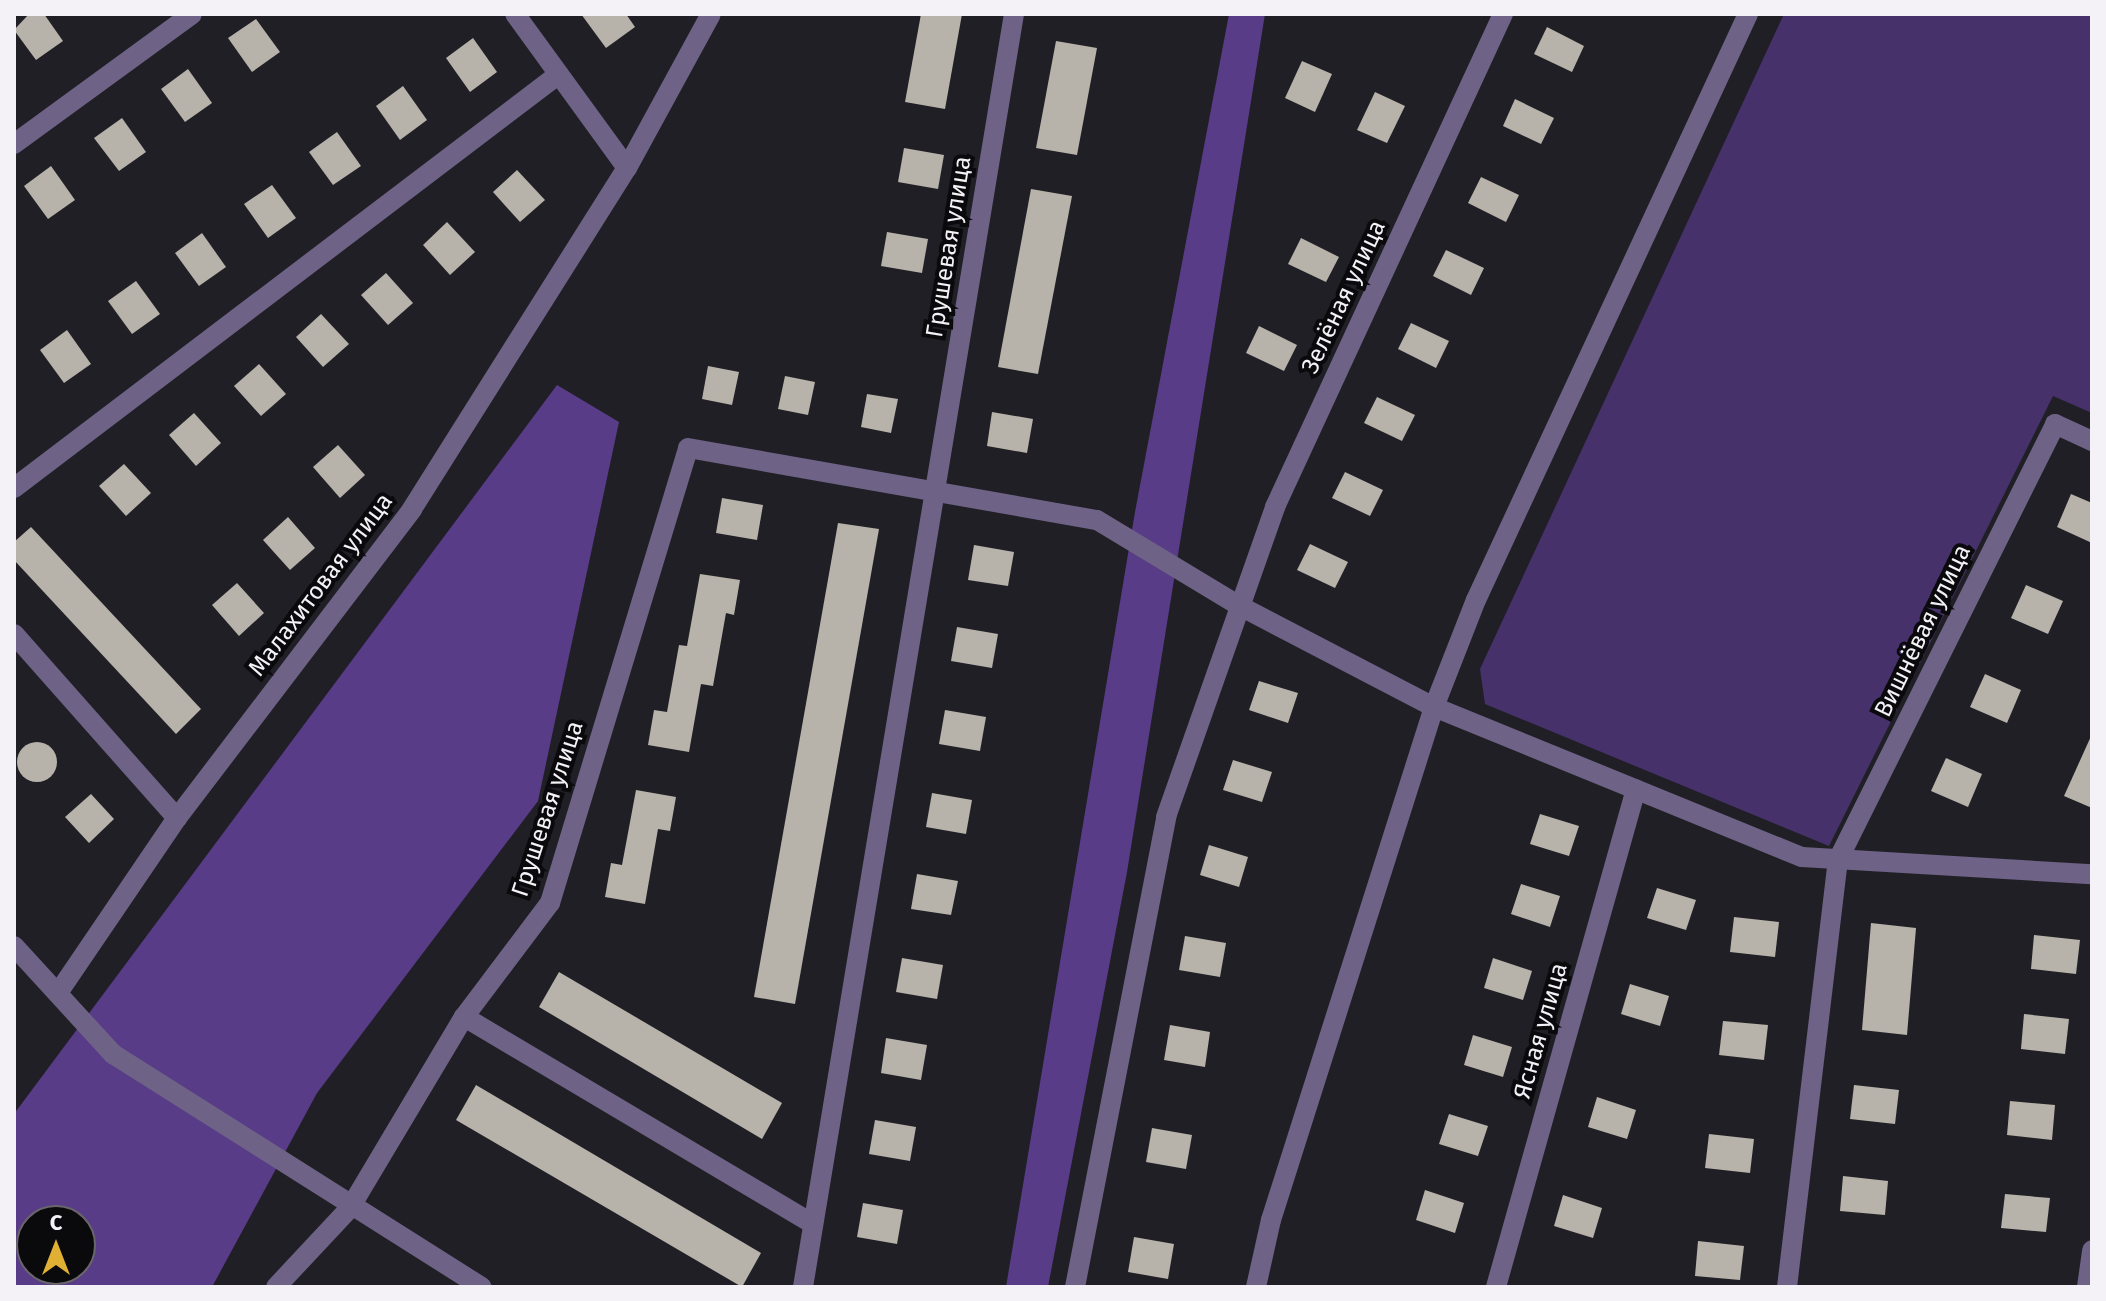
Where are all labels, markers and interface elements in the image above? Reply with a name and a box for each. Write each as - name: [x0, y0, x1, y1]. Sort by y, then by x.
- street label: Грушевая улица: [920, 154, 978, 340]
- street label: Зелёная улица: [1296, 216, 1392, 378]
- street label: Малахитовая улица: [243, 488, 399, 682]
- street label: Вишнёвая улица: [1869, 540, 1977, 722]
- street label: Грушевая улица: [506, 717, 590, 901]
- street label: Ясная улица: [1508, 960, 1574, 1102]
- north arrow: [16, 1205, 96, 1285]
- text: С: [50, 1209, 62, 1236]

